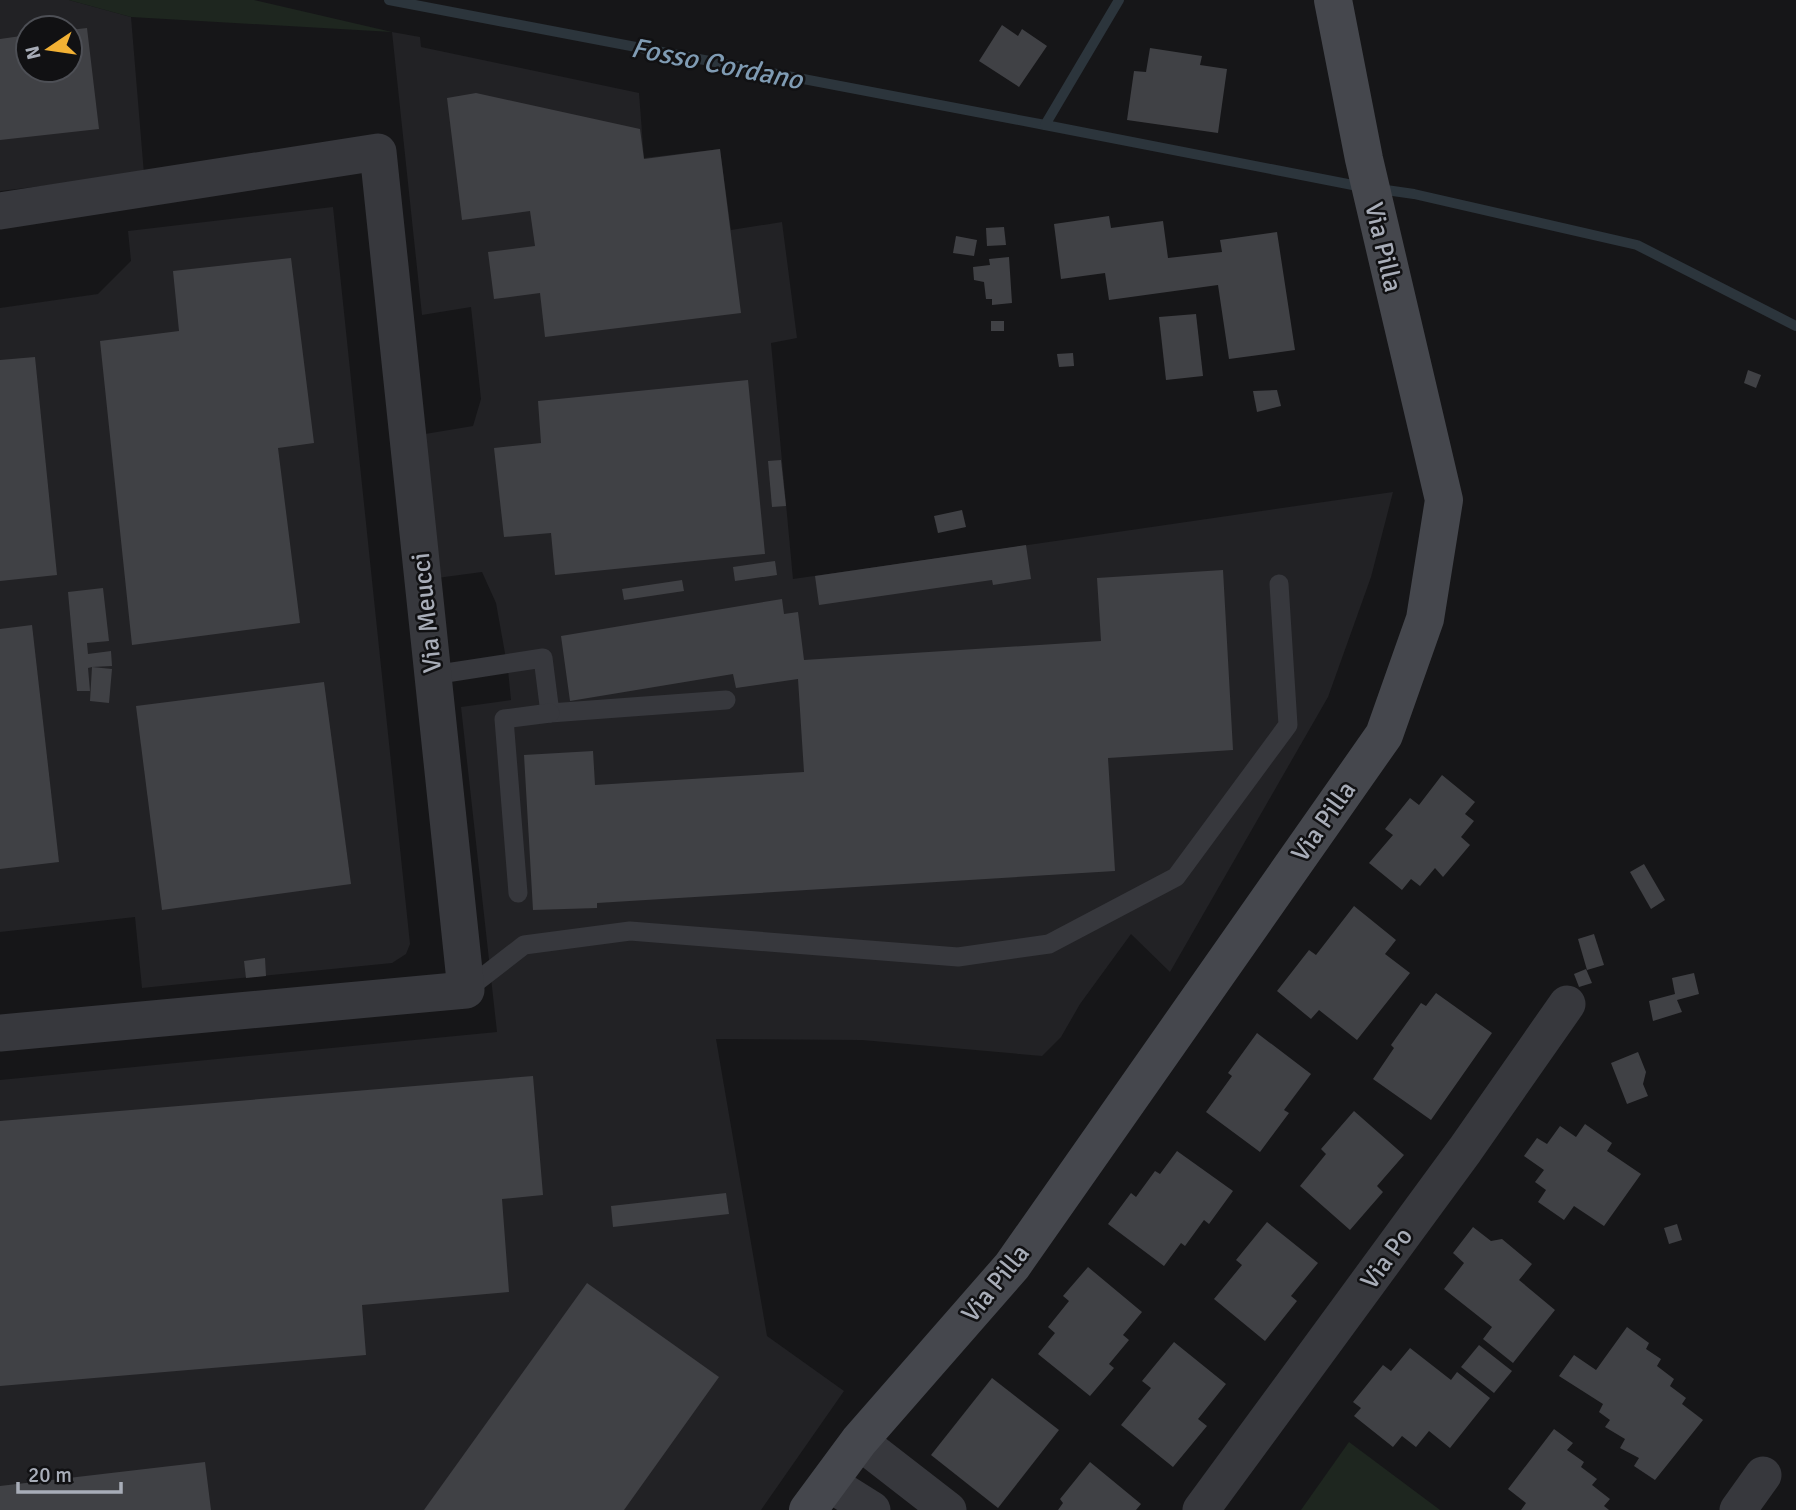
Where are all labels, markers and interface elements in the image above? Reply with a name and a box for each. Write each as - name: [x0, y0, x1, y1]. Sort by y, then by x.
- north arrow: [14, 14, 84, 84]
- water label: Fosso Cordano: [628, 31, 807, 98]
- text: N: [20, 43, 47, 62]
- street label: Via Pilla: [1357, 199, 1409, 295]
- street label: Via Meucci: [405, 551, 449, 675]
- street label: Via Pilla: [1285, 775, 1363, 868]
- street label: Via Po: [1354, 1221, 1420, 1296]
- street label: Via Pilla: [955, 1238, 1037, 1329]
- scale bar: [18, 1450, 121, 1494]
- text: 20 m: [28, 1462, 72, 1488]

